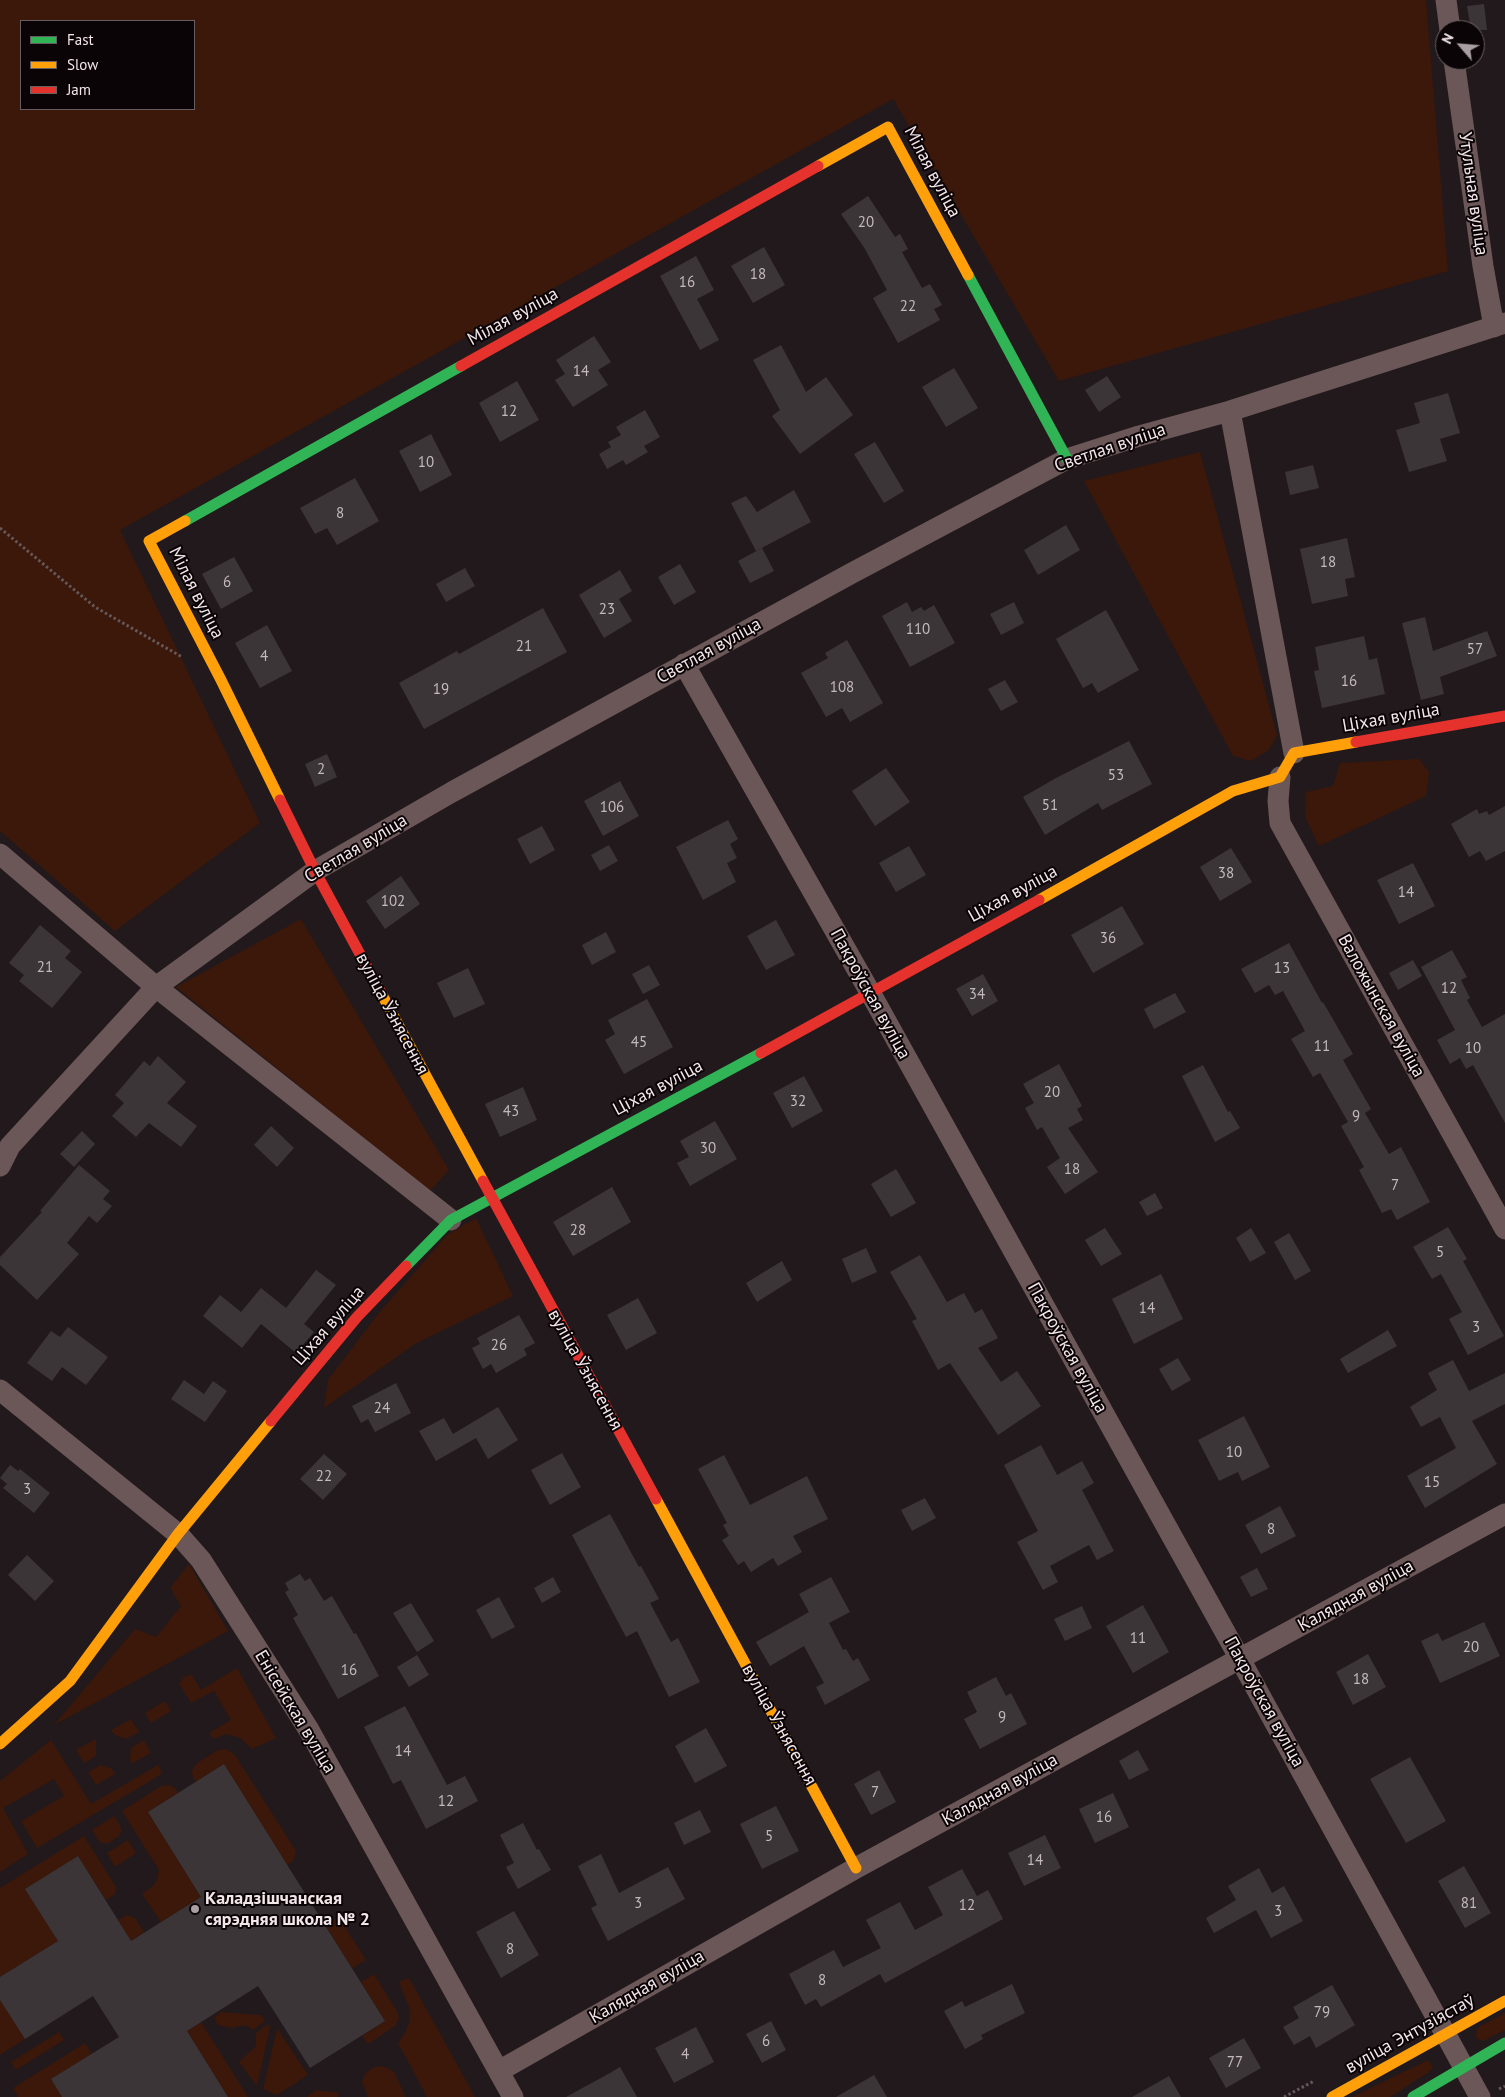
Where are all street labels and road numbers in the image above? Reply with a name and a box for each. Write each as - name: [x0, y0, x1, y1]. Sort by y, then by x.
- street label: Мілая вуліца: [899, 123, 965, 221]
- street label: Утульная вуліца: [1454, 131, 1492, 257]
- street label: Мілая вуліца: [464, 283, 562, 351]
- street label: Светлая вуліца: [1051, 419, 1169, 477]
- street label: Мілая вуліца: [164, 543, 228, 643]
- street label: Светлая вуліца: [653, 613, 765, 689]
- street label: Ціхая вуліца: [1341, 699, 1441, 737]
- street label: Светлая вуліца: [301, 810, 411, 888]
- street label: Ціхая вуліца: [965, 861, 1061, 927]
- street label: Пакроўская вуліца: [825, 925, 915, 1063]
- street label: Валожынская вуліца: [1333, 931, 1429, 1081]
- street label: вуліца Ўзнясення: [351, 949, 433, 1079]
- street label: Ціхая вуліца: [609, 1055, 707, 1121]
- street label: Пакроўская вуліца: [1022, 1279, 1112, 1417]
- street label: Ціхая вуліца: [289, 1282, 369, 1370]
- street label: вуліца Ўзнясення: [543, 1306, 627, 1434]
- street label: Калядная вуліца: [1294, 1555, 1418, 1637]
- street label: Пакроўская вуліца: [1219, 1633, 1309, 1771]
- street label: Енісейская вуліца: [250, 1647, 340, 1777]
- street label: вуліца Ўзнясення: [737, 1661, 821, 1789]
- street label: Калядная вуліца: [938, 1749, 1062, 1831]
- street label: Калядная вуліца: [586, 1945, 708, 2029]
- street label: вуліца Энтузіястаў: [1342, 1990, 1478, 2078]

